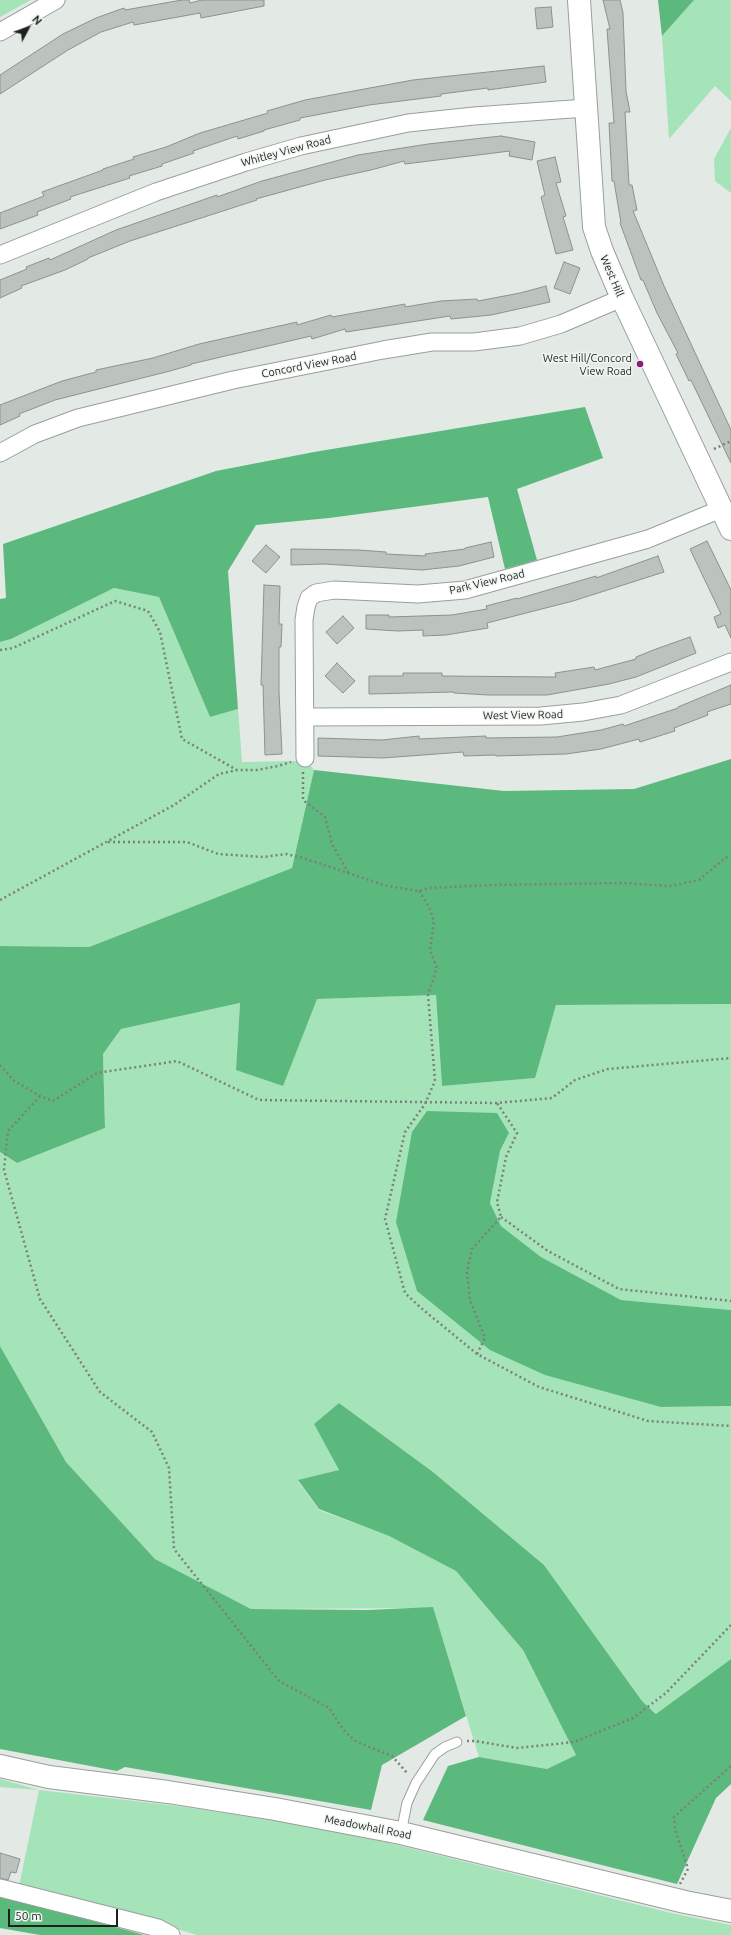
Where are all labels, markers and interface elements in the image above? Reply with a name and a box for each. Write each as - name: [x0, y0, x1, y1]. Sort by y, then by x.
- north arrow: [8, 8, 48, 48]
- text: N: [30, 13, 44, 27]
- street label: Whitley View Road: [240, 133, 332, 169]
- street label: West Hill: [597, 253, 627, 299]
- street label: Concord View Road: [260, 349, 358, 381]
- place label: West Hill/Concord View Road: [543, 351, 632, 377]
- marker: West Hill/Concord View Road: [635, 359, 645, 369]
- street label: Park View Road: [448, 567, 526, 597]
- street label: West View Road: [483, 708, 563, 722]
- street label: Meadowhall Road: [323, 1812, 413, 1842]
- scale bar: [10, 1901, 120, 1927]
- text: 50 m: [15, 1909, 42, 1922]

